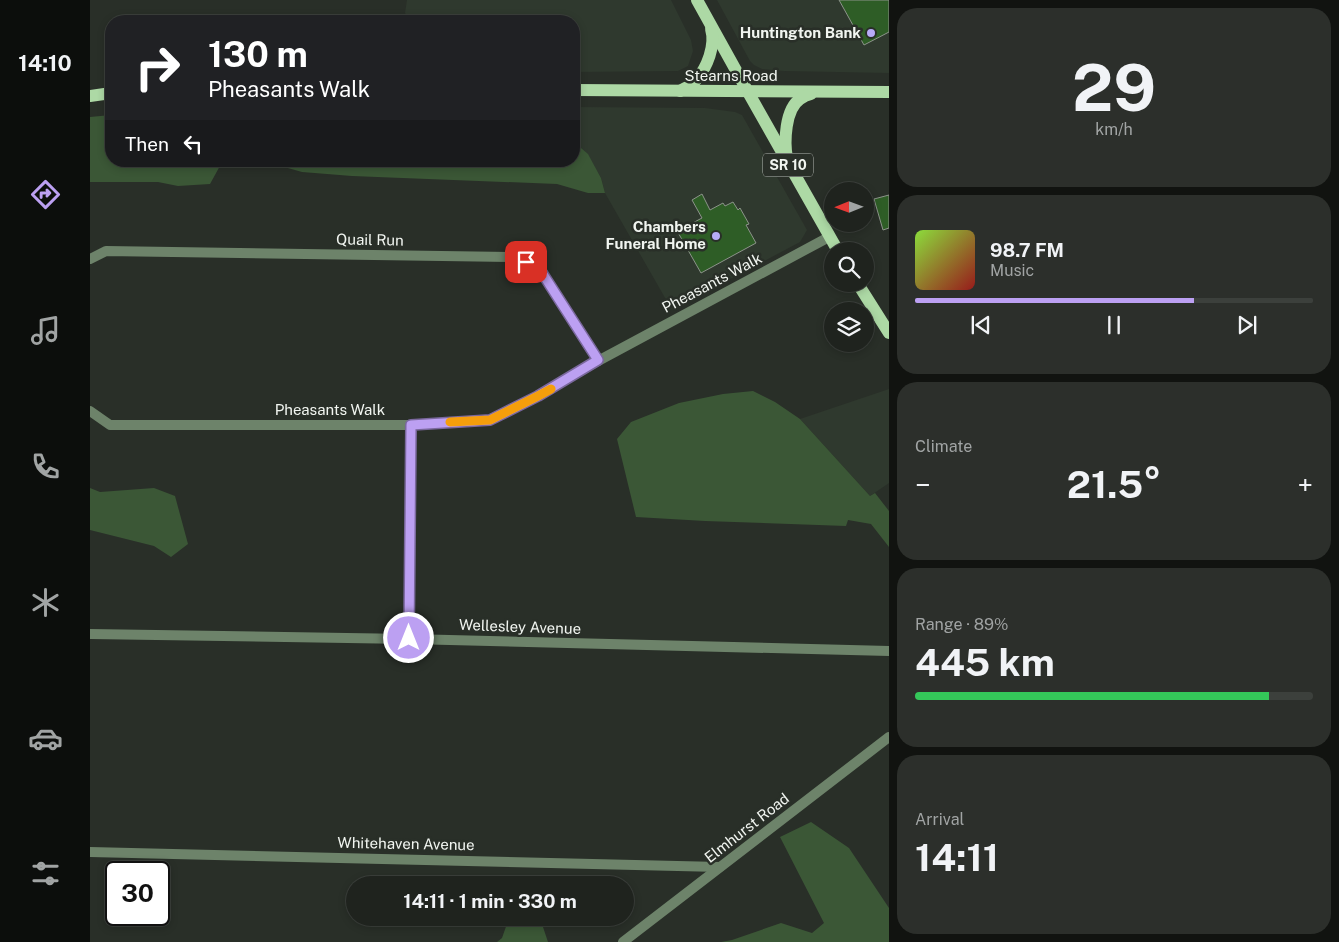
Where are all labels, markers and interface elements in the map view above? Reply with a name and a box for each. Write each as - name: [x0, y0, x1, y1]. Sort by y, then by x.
- place label: Huntington Bank: [740, 24, 861, 41]
- marker: Huntington Bank: [865, 27, 877, 39]
- text: 130 m: [208, 34, 308, 75]
- icon: right: [125, 35, 190, 100]
- text: 29: [1072, 49, 1156, 126]
- text: 14:10: [18, 50, 72, 76]
- street label: Stearns Road: [684, 67, 778, 84]
- text: Pheasants Walk: [208, 76, 370, 102]
- text: km/h: [1095, 120, 1133, 139]
- icon: left: [179, 130, 207, 158]
- text: Then: [125, 133, 169, 155]
- road number: SR 10: [763, 154, 813, 176]
- icon: directions: [28, 177, 63, 212]
- north arrow: [824, 182, 874, 232]
- map controls: [824, 182, 874, 352]
- place label: Chambers Funeral Home: [606, 218, 706, 252]
- street label: Quail Run: [336, 230, 404, 249]
- marker: Chambers Funeral Home: [710, 230, 722, 242]
- text: 98.7 FM: [990, 239, 1064, 261]
- pin: [505, 241, 547, 283]
- button: search: [824, 242, 874, 292]
- icon: arrive: [512, 248, 540, 276]
- street label: Pheasants Walk: [659, 249, 765, 316]
- text: Music: [990, 261, 1034, 280]
- button: layers: [824, 302, 874, 352]
- icon: previous: [967, 311, 995, 339]
- icon: pause: [1100, 311, 1128, 339]
- icon: next: [1233, 311, 1261, 339]
- icon: music: [28, 313, 63, 348]
- street label: Pheasants Walk: [275, 401, 385, 418]
- text: Climate: [915, 437, 972, 456]
- icon: phone: [28, 449, 63, 484]
- text: 21.5°: [1067, 462, 1161, 507]
- text: −: [915, 468, 931, 501]
- text: +: [1297, 468, 1313, 501]
- icon: climate: [28, 585, 63, 620]
- position arrow: [382, 611, 434, 663]
- text: Range · 89%: [915, 615, 1008, 634]
- street label: Wellesley Avenue: [459, 616, 581, 637]
- text: 445 km: [915, 640, 1055, 685]
- icon: car: [28, 721, 63, 756]
- street label: Elmhurst Road: [701, 789, 792, 866]
- text: Arrival: [915, 810, 964, 829]
- street label: Whitehaven Avenue: [337, 834, 475, 853]
- text: 14:11: [915, 835, 999, 880]
- icon: filters: [28, 856, 63, 891]
- speed limit sign: 30: [105, 861, 170, 926]
- text: 14:11 · 1 min · 330 m: [403, 890, 577, 912]

